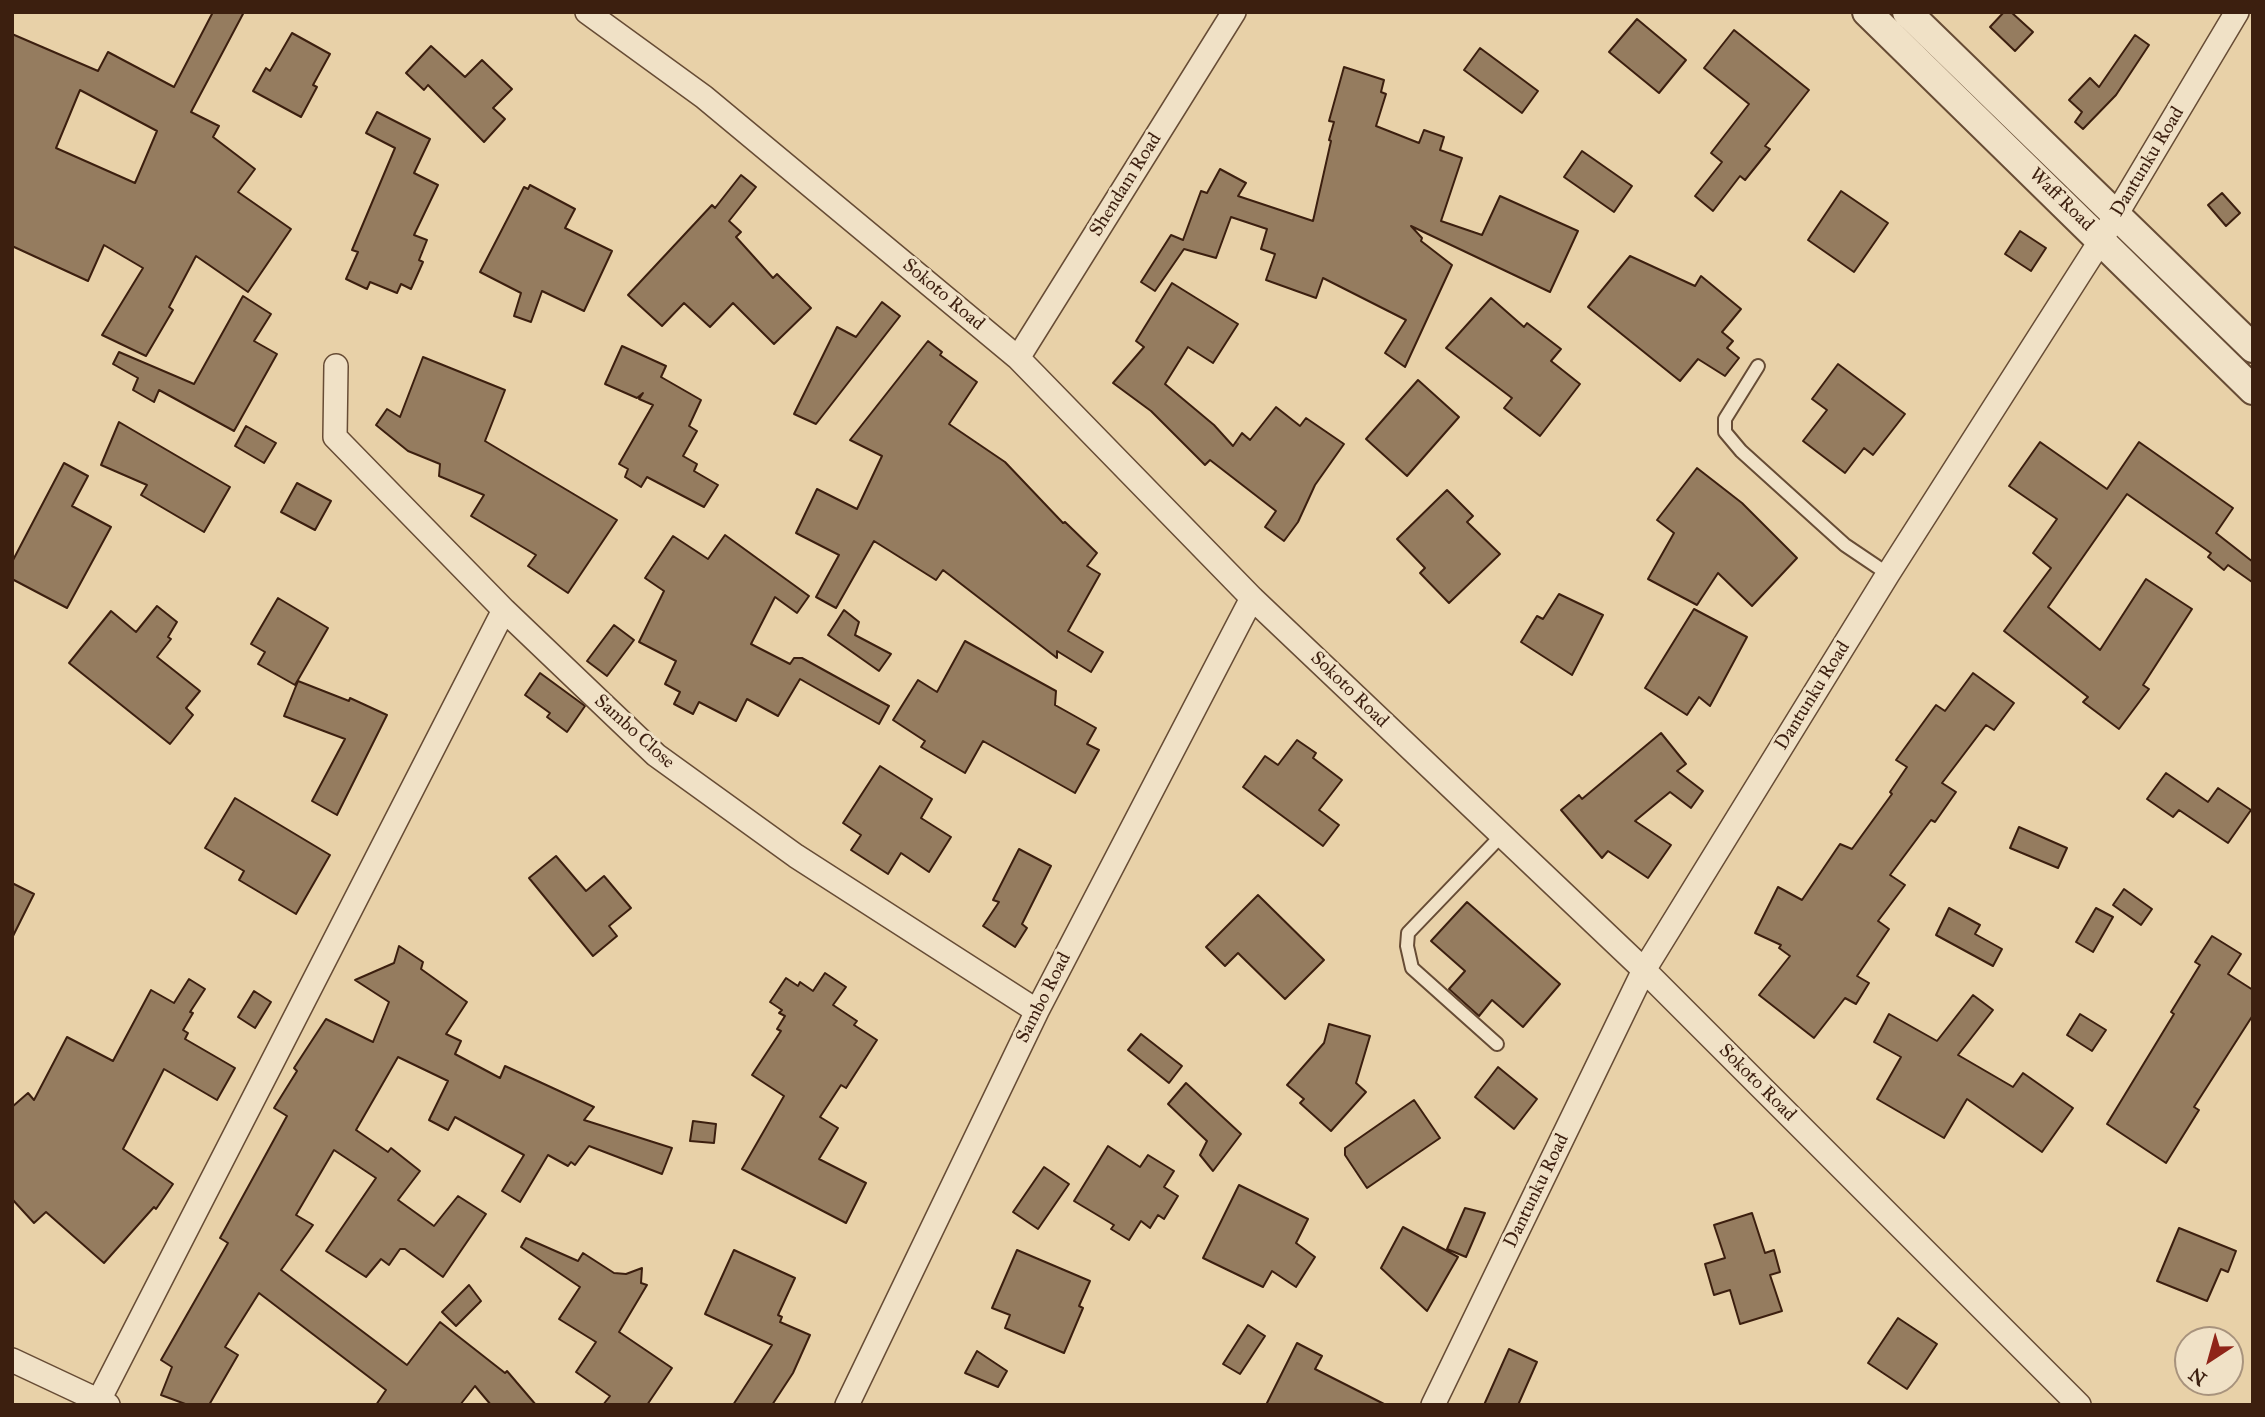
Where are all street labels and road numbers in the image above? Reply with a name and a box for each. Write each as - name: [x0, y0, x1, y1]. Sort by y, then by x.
- street label: Dantunku Road: [2106, 103, 2190, 221]
- street label: Shendam Road: [1085, 129, 1167, 241]
- street label: Waff Road: [2024, 164, 2098, 236]
- street label: Sokoto Road: [897, 254, 989, 336]
- street label: Dantunku Road: [1771, 637, 1855, 755]
- street label: Sokoto Road: [1305, 647, 1393, 733]
- street label: Sambo Close: [589, 690, 679, 774]
- street label: Sambo Road: [1012, 949, 1076, 1047]
- street label: Sokoto Road: [1714, 1040, 1800, 1126]
- street label: Dantunku Road: [1500, 1130, 1574, 1252]

